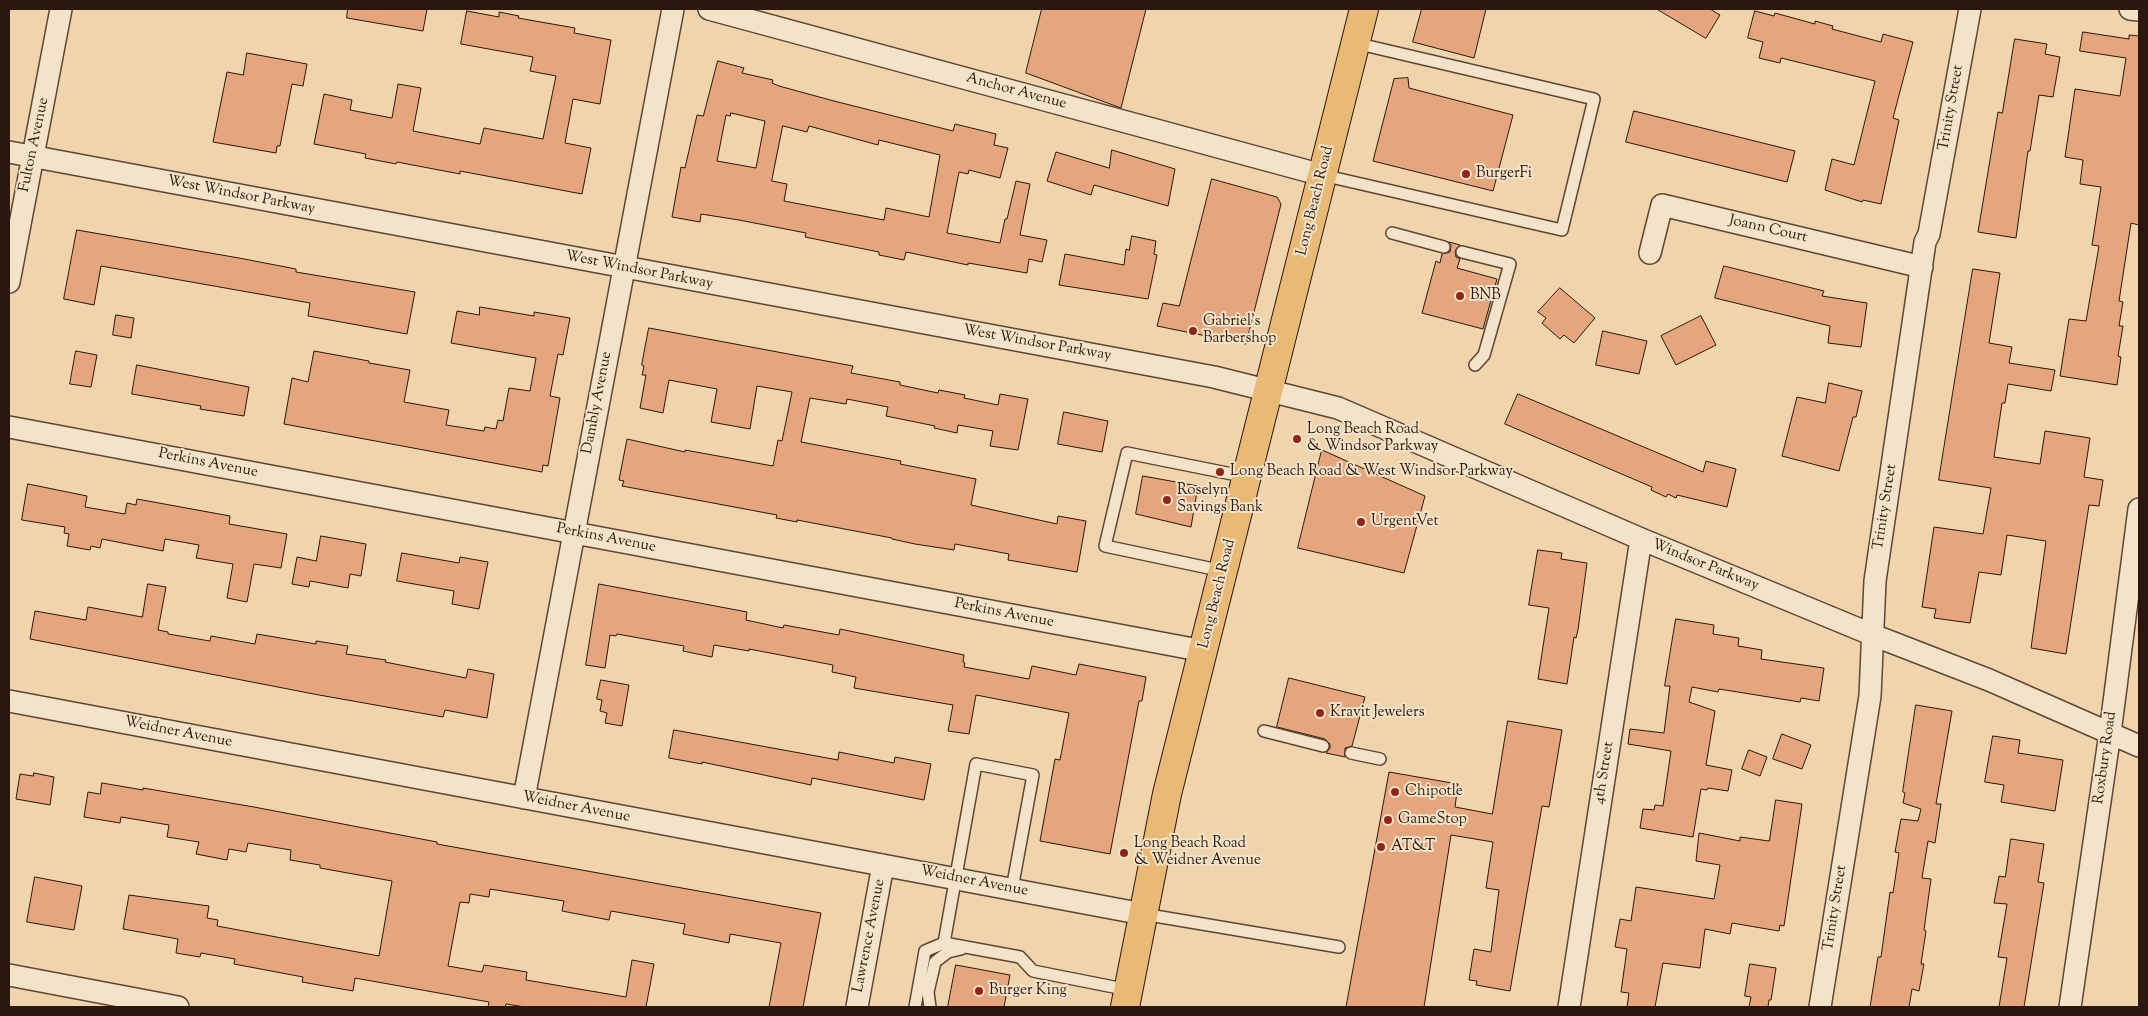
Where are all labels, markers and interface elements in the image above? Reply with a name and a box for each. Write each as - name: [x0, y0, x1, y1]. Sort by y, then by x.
- street label: Trinity Street: [1936, 64, 1968, 152]
- street label: Anchor Avenue: [964, 70, 1068, 114]
- street label: Fulton Avenue: [16, 96, 54, 194]
- street label: Long Beach Road: [1294, 144, 1338, 258]
- place label: BurgerFi: [1476, 165, 1532, 183]
- marker: BurgerFi: [1460, 168, 1472, 180]
- street label: West Windsor Parkway: [165, 173, 317, 219]
- street label: Joann Court: [1727, 212, 1809, 248]
- street label: West Windsor Parkway: [563, 248, 715, 294]
- place label: BNB: [1470, 287, 1501, 305]
- marker: BNB: [1454, 290, 1466, 302]
- place label: Gabriel's Barbershop: [1203, 313, 1276, 348]
- street label: West Windsor Parkway: [961, 322, 1113, 366]
- marker: Gabriel's Barbershop: [1187, 325, 1199, 337]
- street label: Dambly Avenue: [579, 350, 617, 456]
- place label: Long Beach Road & Windsor Parkway: [1307, 421, 1438, 456]
- marker: Long Beach Road & Windsor Parkway: [1291, 433, 1303, 445]
- street label: Perkins Avenue: [157, 446, 259, 482]
- place label: Long Beach Road & West Windsor Parkway: [1230, 463, 1513, 481]
- street label: Trinity Street: [1870, 463, 1902, 551]
- marker: Long Beach Road & West Windsor Parkway: [1214, 466, 1226, 478]
- place label: Roselyn Savings Bank: [1177, 482, 1263, 517]
- marker: Roselyn Savings Bank: [1161, 494, 1173, 506]
- place label: UrgentVet: [1371, 513, 1439, 531]
- marker: UrgentVet: [1355, 516, 1367, 528]
- street label: Perkins Avenue: [555, 521, 657, 557]
- street label: Windsor Parkway: [1649, 536, 1761, 596]
- street label: Long Beach Road: [1196, 537, 1240, 651]
- street label: Perkins Avenue: [953, 596, 1055, 632]
- place label: Kravit Jewelers: [1330, 704, 1425, 722]
- marker: Kravit Jewelers: [1314, 707, 1326, 719]
- street label: Roxbury Road: [2091, 711, 2121, 805]
- street label: Weidner Avenue: [123, 714, 233, 752]
- street label: 4th Street: [1591, 740, 1619, 806]
- place label: Chipotle: [1405, 783, 1463, 801]
- marker: Chipotle: [1389, 786, 1401, 798]
- street label: Weidner Avenue: [521, 789, 631, 827]
- place label: GameStop: [1398, 811, 1467, 829]
- marker: GameStop: [1382, 814, 1394, 826]
- place label: Long Beach Road & Weidner Avenue: [1134, 835, 1261, 870]
- place label: AT&T: [1391, 838, 1435, 856]
- marker: AT&T: [1375, 841, 1387, 853]
- marker: Long Beach Road & Weidner Avenue: [1118, 847, 1130, 859]
- street label: Weidner Avenue: [919, 863, 1029, 901]
- street label: Trinity Street: [1820, 864, 1852, 952]
- street label: Lawrence Avenue: [850, 878, 890, 994]
- place label: Burger King: [989, 982, 1067, 1000]
- marker: Burger King: [973, 985, 985, 997]

